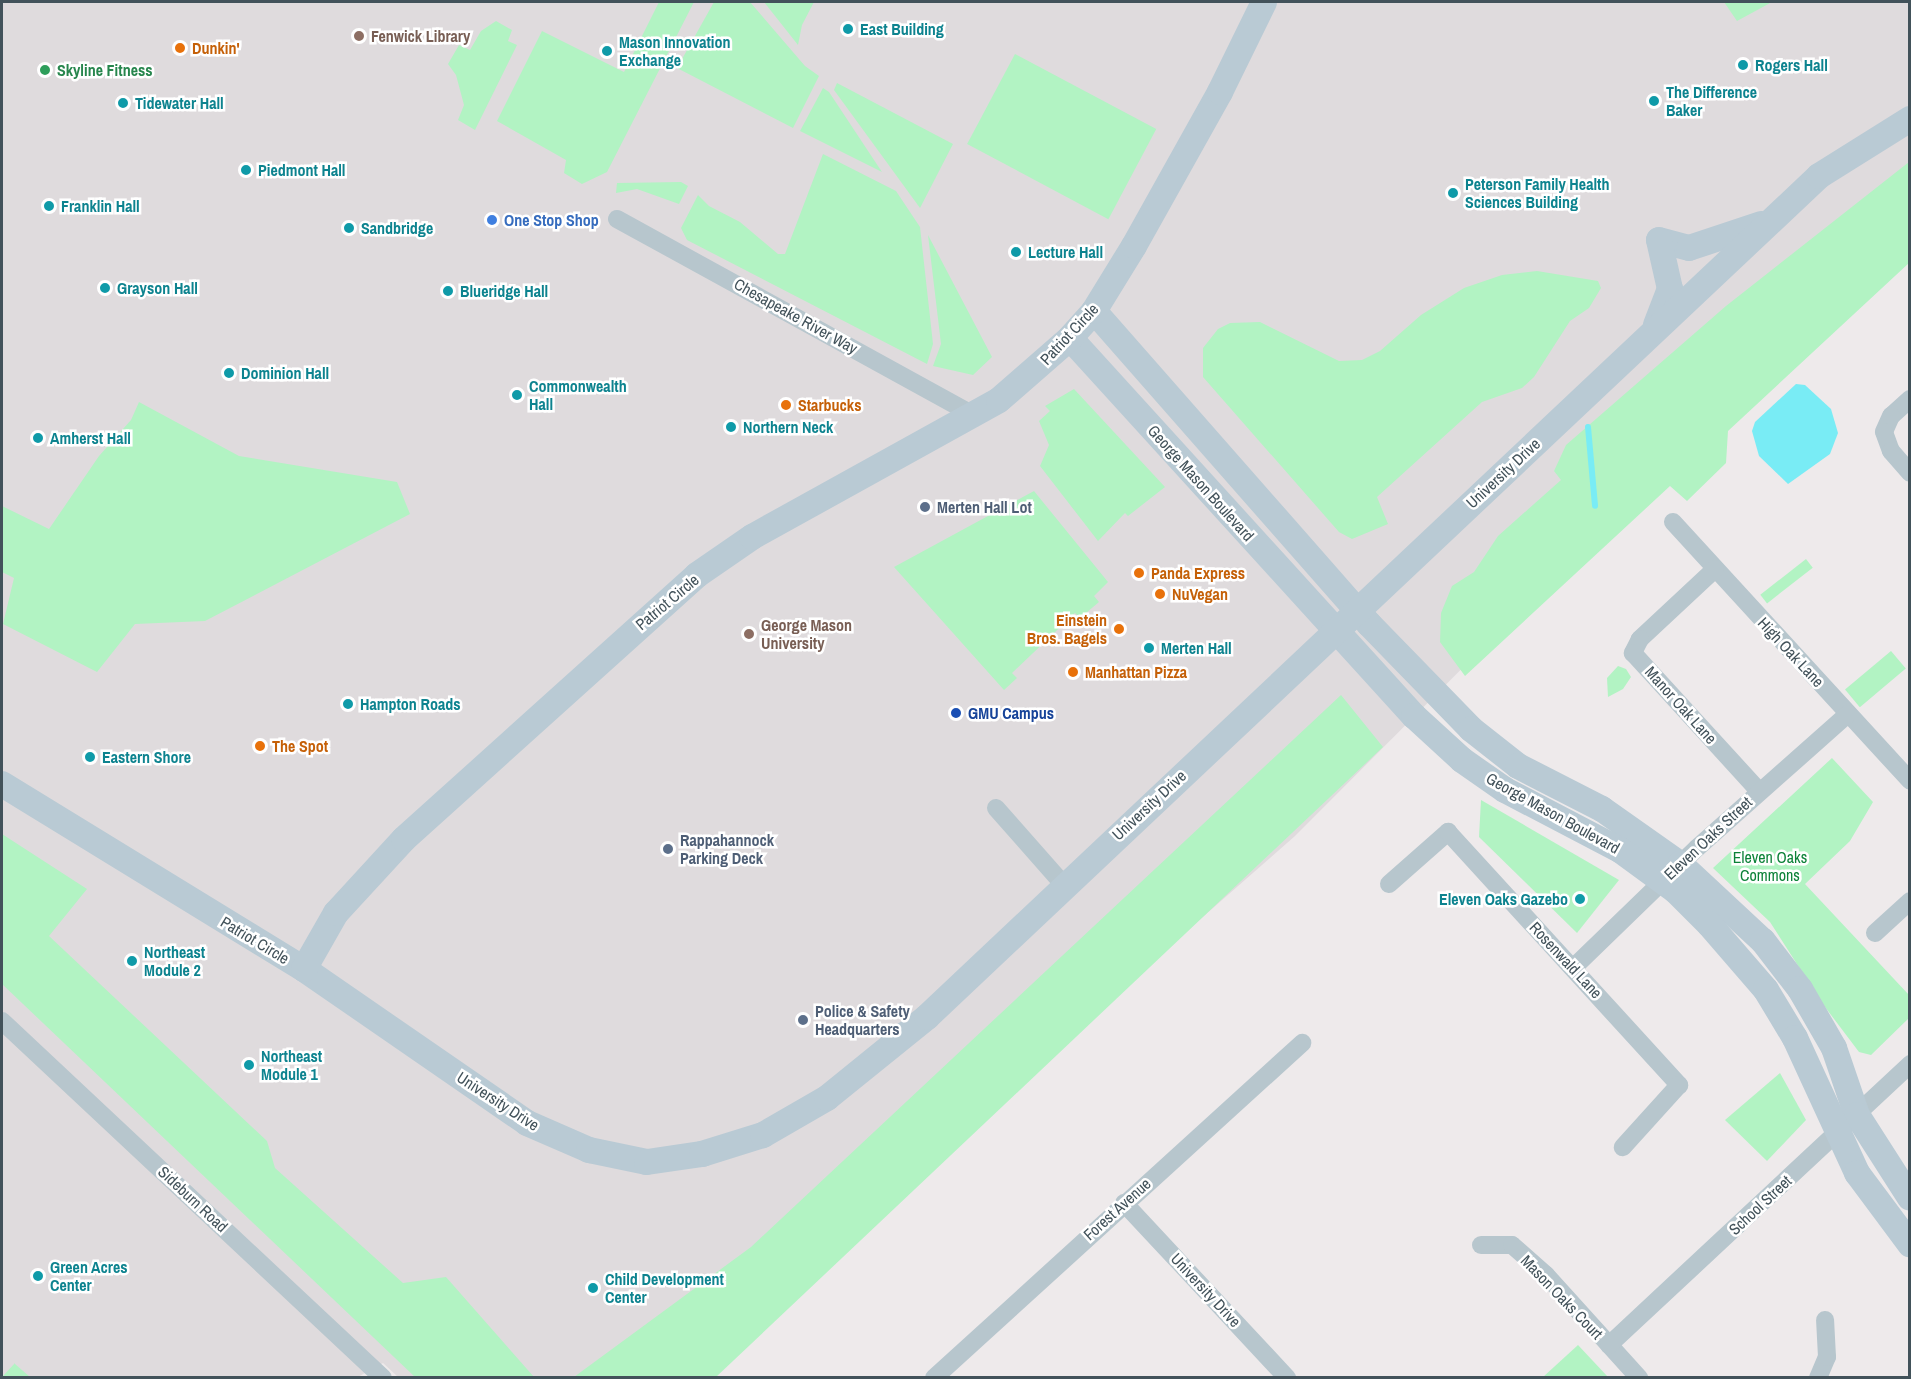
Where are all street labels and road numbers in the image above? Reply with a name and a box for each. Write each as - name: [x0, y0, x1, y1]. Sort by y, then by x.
- street label: Chesapeake River Way: [731, 274, 861, 358]
- street label: Patriot Circle: [1036, 299, 1102, 369]
- street label: George Mason Boulevard: [1144, 421, 1258, 545]
- street label: University Drive: [1462, 434, 1544, 512]
- street label: Patriot Circle: [632, 570, 702, 634]
- street label: High Oak Lane: [1754, 613, 1828, 691]
- street label: Manor Oak Lane: [1641, 662, 1721, 748]
- street label: University Drive: [1108, 766, 1190, 844]
- street label: George Mason Boulevard: [1483, 768, 1623, 858]
- street label: Eleven Oaks Street: [1660, 792, 1756, 884]
- street label: Patriot Circle: [217, 912, 293, 968]
- street label: Rosenwald Lane: [1526, 918, 1606, 1002]
- street label: University Drive: [453, 1067, 543, 1135]
- street label: Sideburn Road: [154, 1162, 232, 1236]
- street label: School Street: [1725, 1171, 1795, 1239]
- street label: Forest Avenue: [1079, 1174, 1155, 1244]
- street label: University Drive: [1167, 1249, 1245, 1331]
- street label: Mason Oaks Court: [1517, 1251, 1607, 1343]

